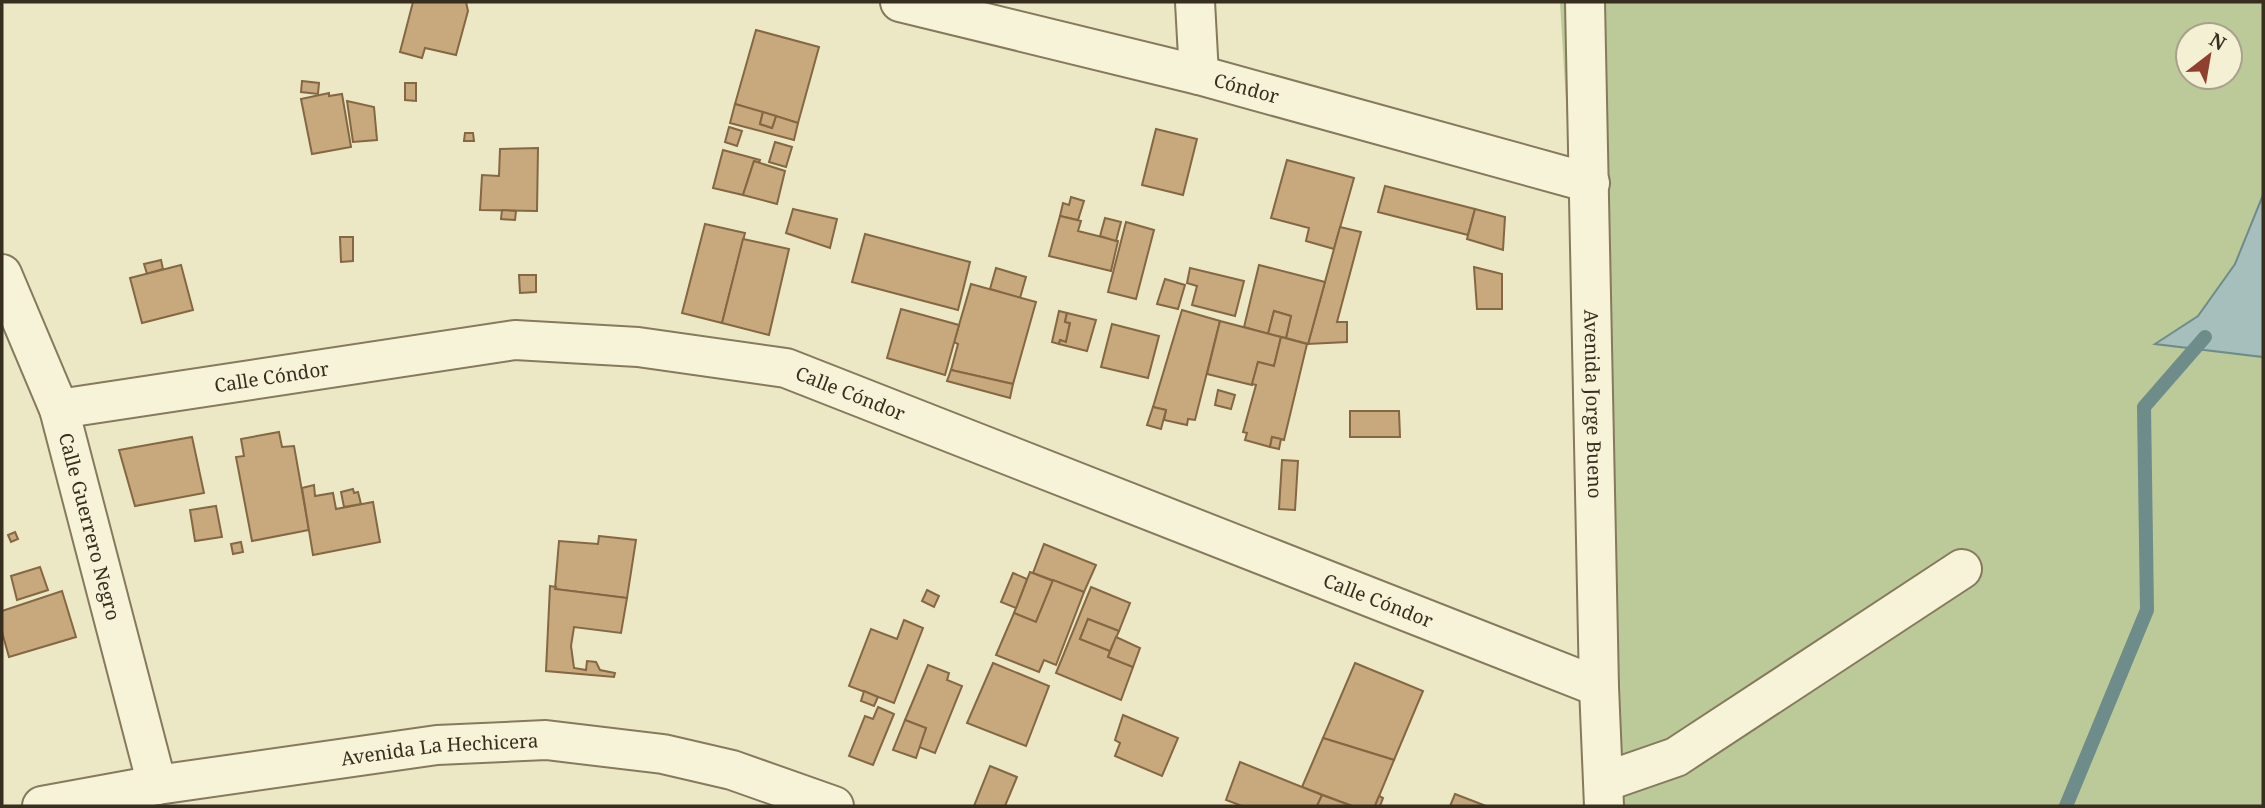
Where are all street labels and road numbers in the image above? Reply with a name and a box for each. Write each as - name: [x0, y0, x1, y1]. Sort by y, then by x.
- street label: Cóndor: [1211, 67, 1282, 109]
- street label: Avenida Jorge Bueno: [1578, 309, 1608, 499]
- street label: Calle Cóndor: [212, 355, 331, 398]
- street label: Calle Cóndor: [792, 360, 909, 427]
- street label: Calle Guerrero Negro: [53, 430, 127, 623]
- street label: Calle Cóndor: [1320, 567, 1437, 634]
- street label: Avenida La Hechicera: [339, 727, 539, 772]

